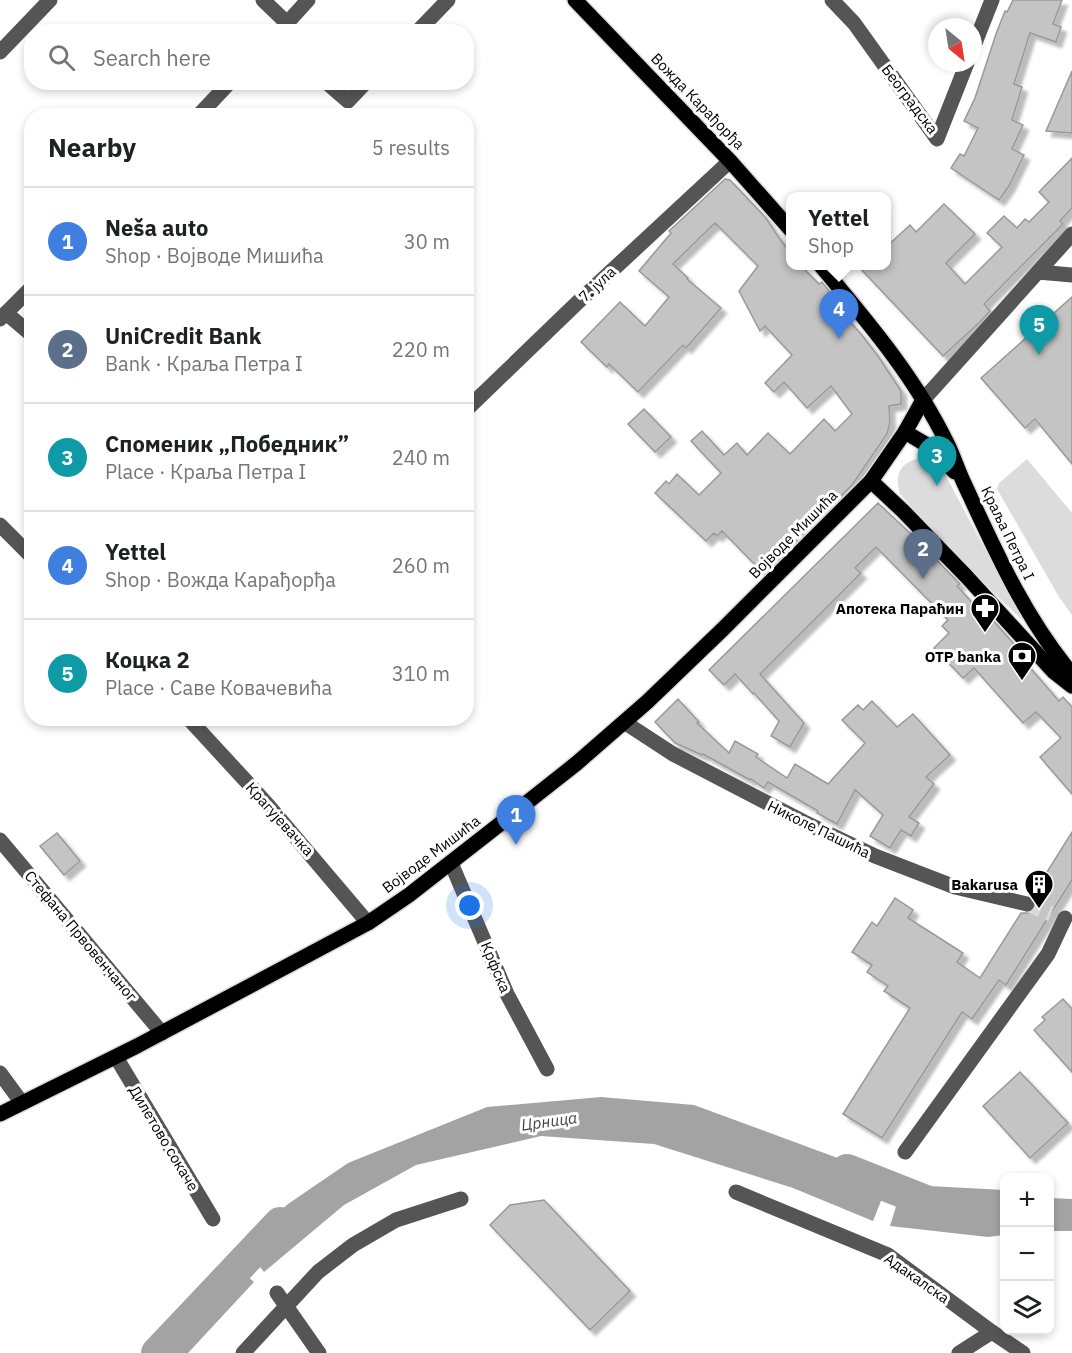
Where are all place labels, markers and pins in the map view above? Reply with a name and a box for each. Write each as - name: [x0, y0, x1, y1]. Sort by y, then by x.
- pin: 4: [820, 290, 858, 339]
- pin: 5: [1020, 306, 1058, 355]
- pin: 3: [918, 436, 956, 486]
- pin: 2: [904, 530, 942, 579]
- pharmacy icon: Апотека Параћин: [969, 592, 1001, 634]
- place label: Апотека Параћин: [836, 599, 964, 618]
- bank icon: OTP banka: [1006, 640, 1038, 682]
- place label: OTP banka: [925, 647, 1001, 666]
- pin: 1: [496, 796, 536, 845]
- building icon: Bakarusa: [1023, 868, 1055, 910]
- place label: Bakarusa: [951, 875, 1018, 894]

